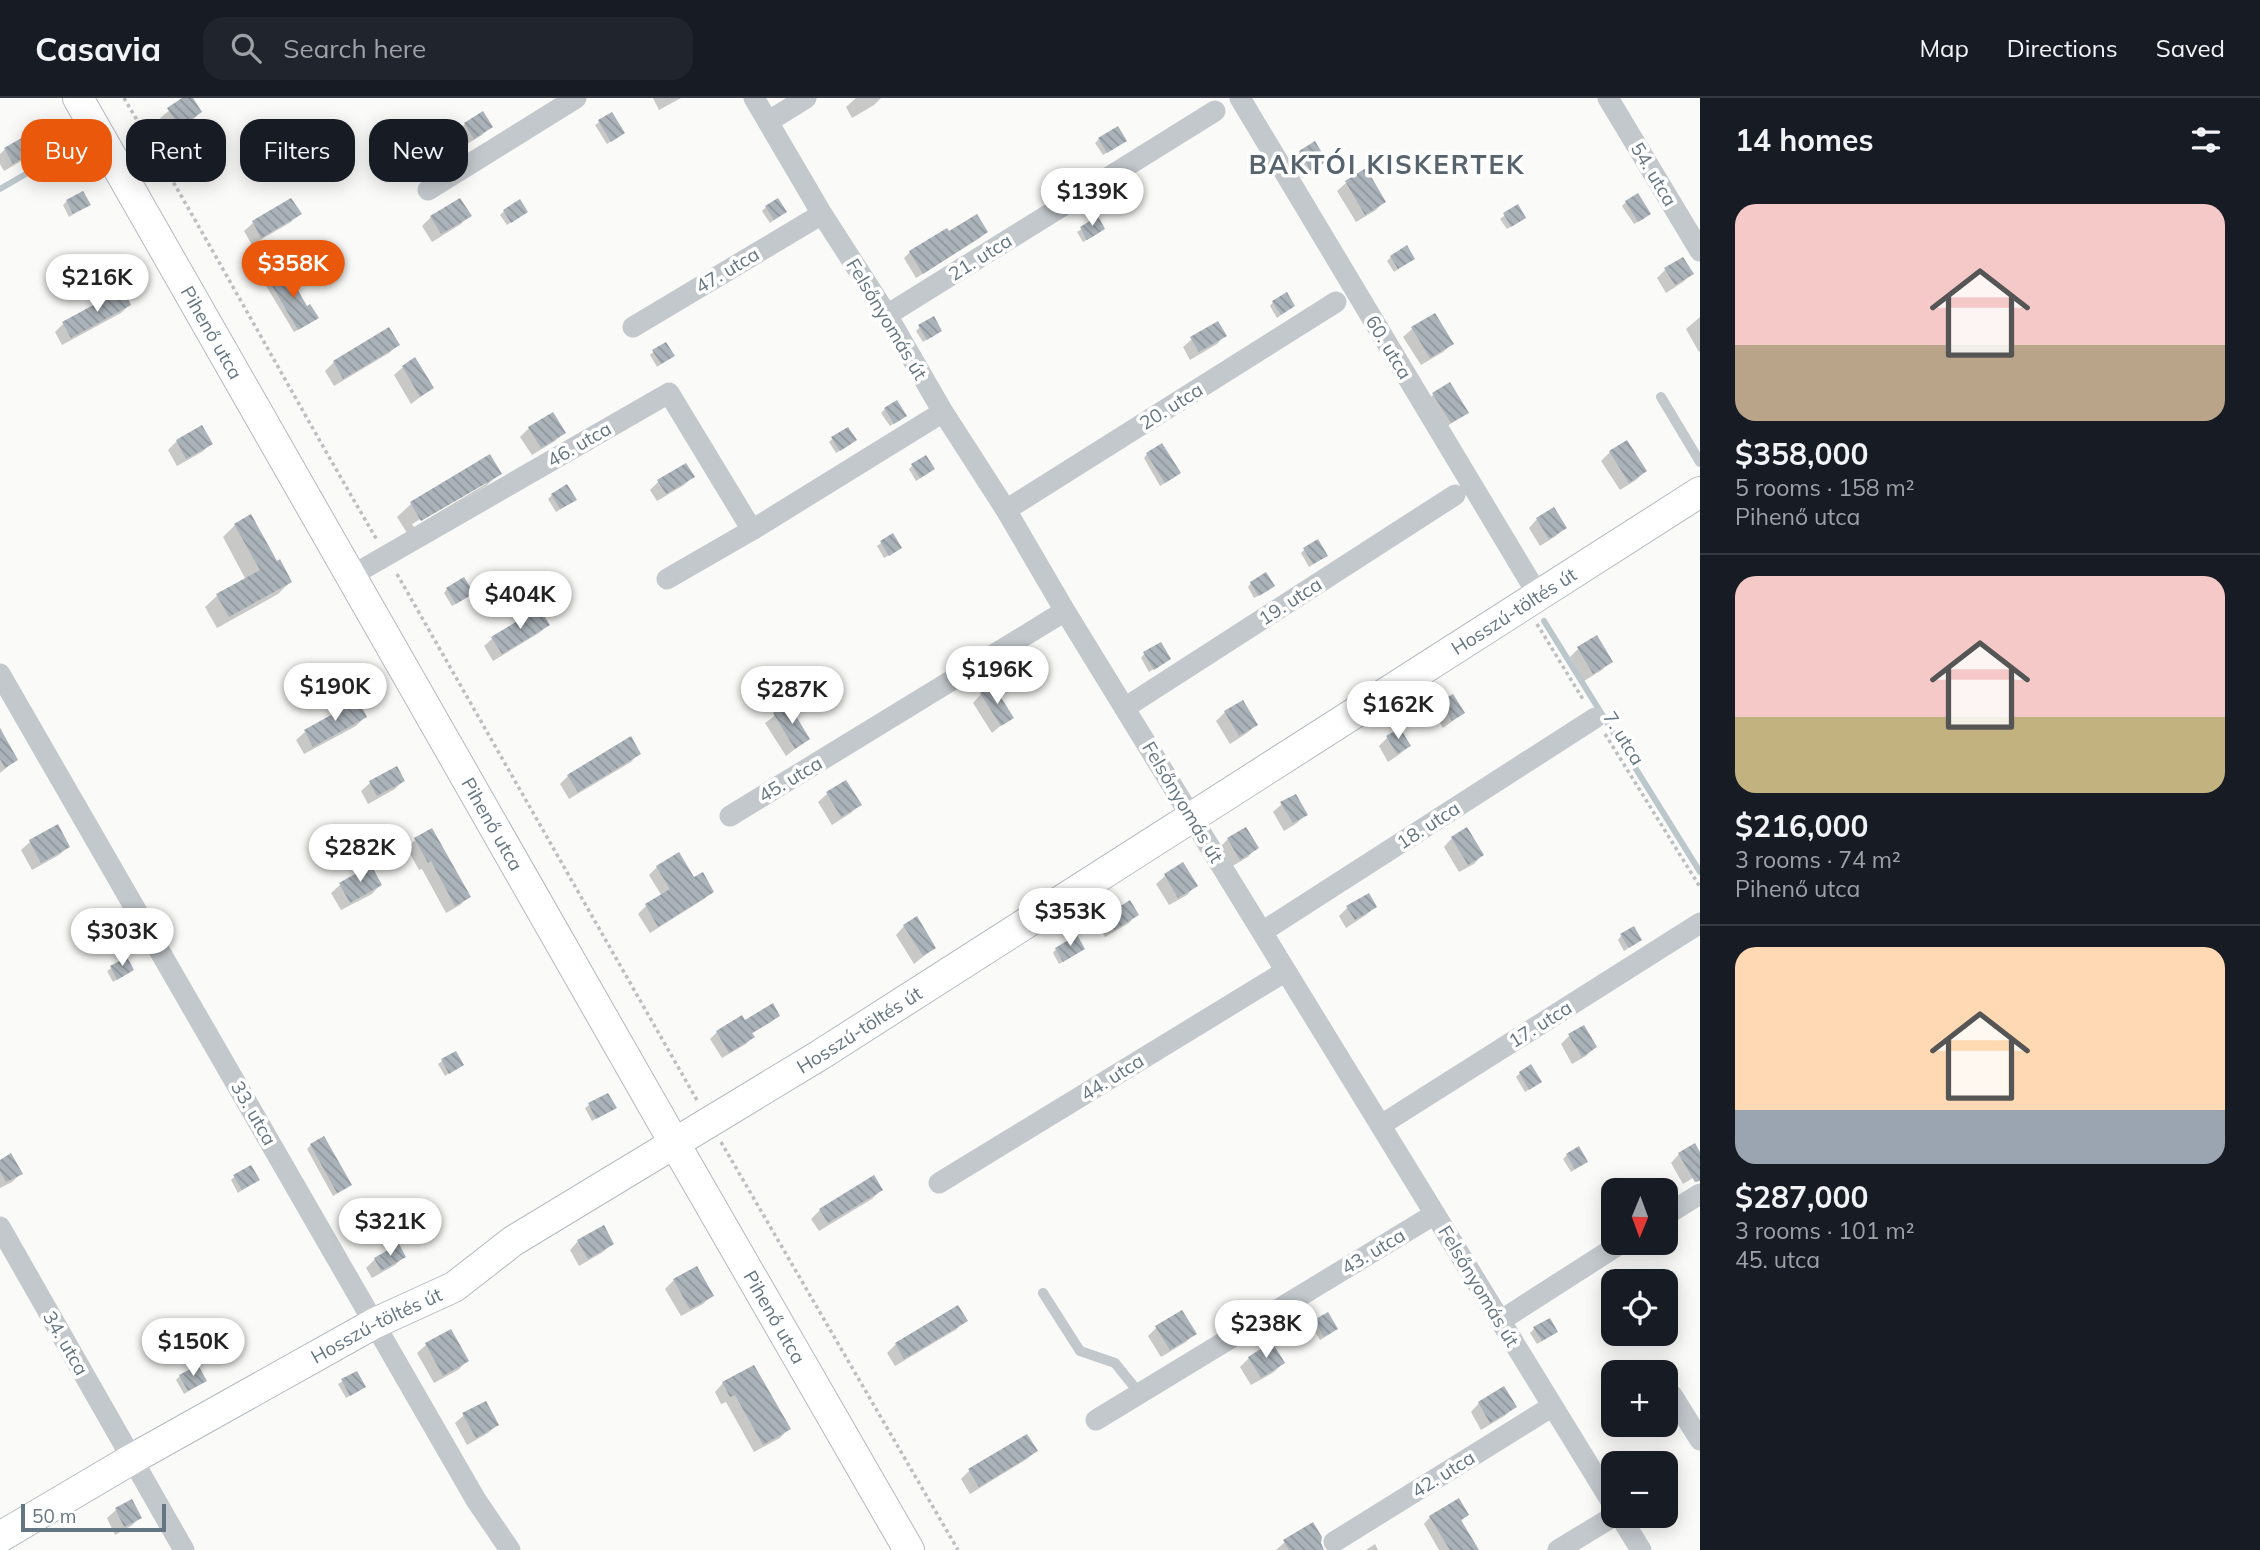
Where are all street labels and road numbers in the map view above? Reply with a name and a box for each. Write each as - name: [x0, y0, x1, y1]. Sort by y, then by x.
- street label: 54. utca: [1626, 138, 1682, 210]
- street label: 21. utca: [944, 228, 1016, 286]
- street label: 47. utca: [691, 242, 763, 298]
- street label: Felsőnyomás út: [841, 254, 933, 384]
- street label: Pihenő utca: [176, 282, 248, 383]
- street label: 60. utca: [1361, 311, 1417, 383]
- street label: 20. utca: [1135, 377, 1207, 435]
- street label: 46. utca: [543, 416, 615, 472]
- street label: Hosszú-töltés út: [1447, 562, 1581, 660]
- street label: 19. utca: [1254, 572, 1326, 630]
- street label: 7. utca: [1598, 707, 1650, 769]
- street label: Felsőnyomás út: [1137, 737, 1229, 867]
- street label: 45. utca: [754, 751, 826, 807]
- street label: Pihenő utca: [456, 773, 529, 875]
- street label: 18. utca: [1392, 796, 1464, 854]
- street label: Hosszú-töltés út: [792, 981, 927, 1078]
- street label: 17. utca: [1504, 995, 1576, 1053]
- street label: 44. utca: [1076, 1048, 1148, 1106]
- street label: 33. utca: [226, 1077, 282, 1149]
- street label: Felsőnyomás út: [1433, 1221, 1525, 1351]
- street label: 43. utca: [1337, 1223, 1409, 1279]
- street label: Pihenő utca: [738, 1266, 811, 1368]
- street label: Hosszú-töltés út: [306, 1282, 446, 1369]
- street label: 34. utca: [38, 1307, 94, 1379]
- street label: 42. utca: [1407, 1445, 1479, 1503]

